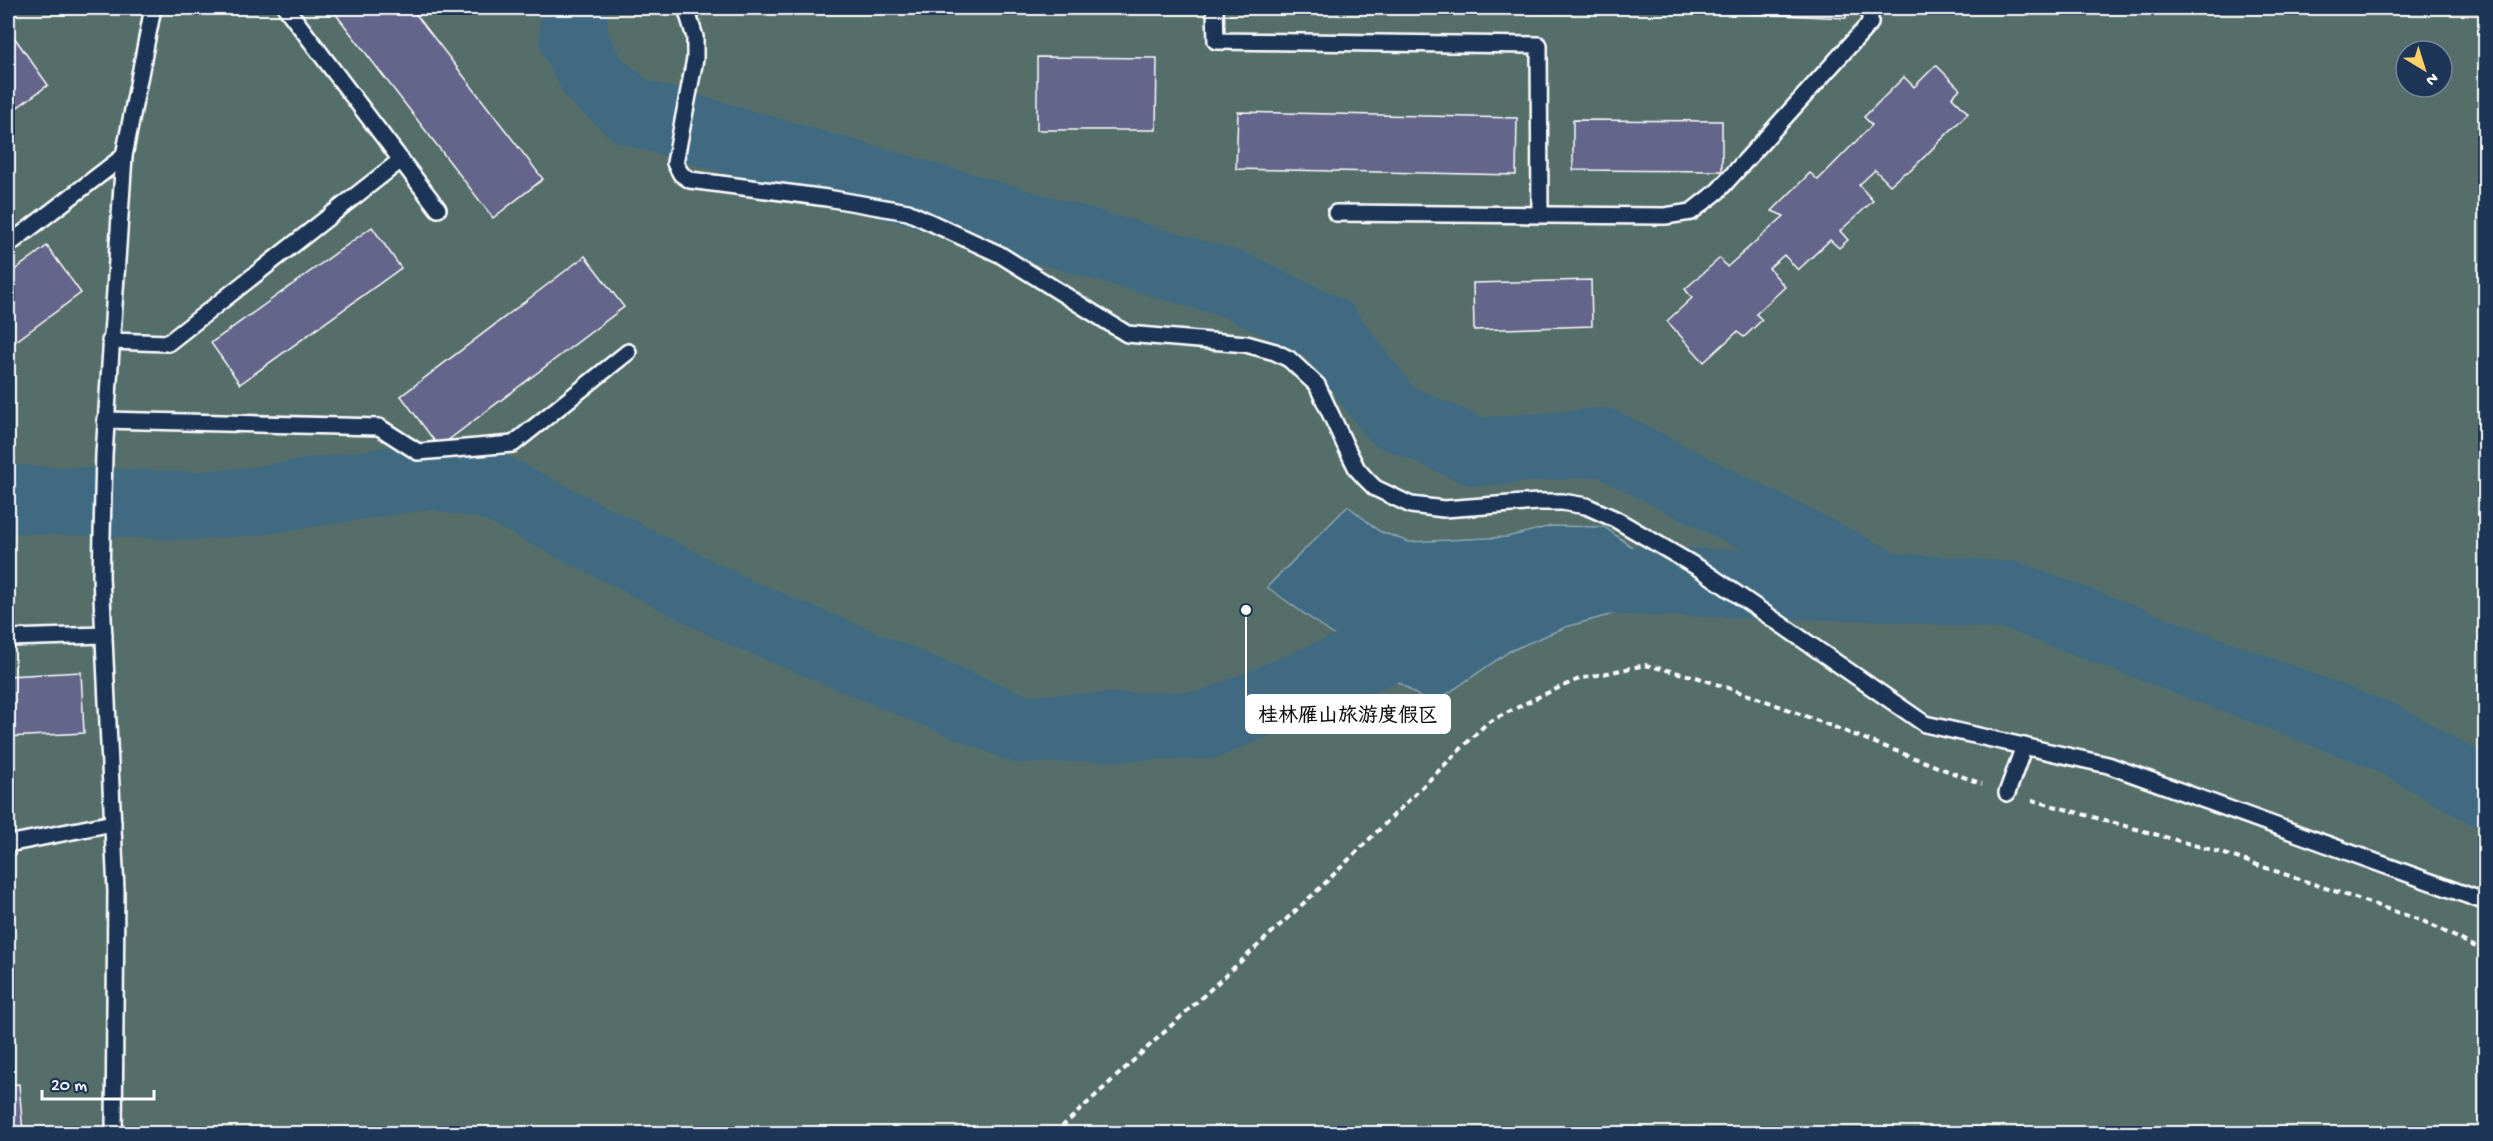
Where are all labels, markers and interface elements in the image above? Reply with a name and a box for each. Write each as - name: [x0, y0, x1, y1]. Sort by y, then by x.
- north arrow: [2394, 39, 2454, 99]
- text: N: [2421, 67, 2441, 89]
- callout: 桂林雁山旅游度假区: [1246, 695, 1450, 733]
- text: 桂林雁山旅游度假区: [1258, 704, 1438, 729]
- scale bar: [42, 1063, 154, 1101]
- text: 20 m: [51, 1076, 87, 1097]

